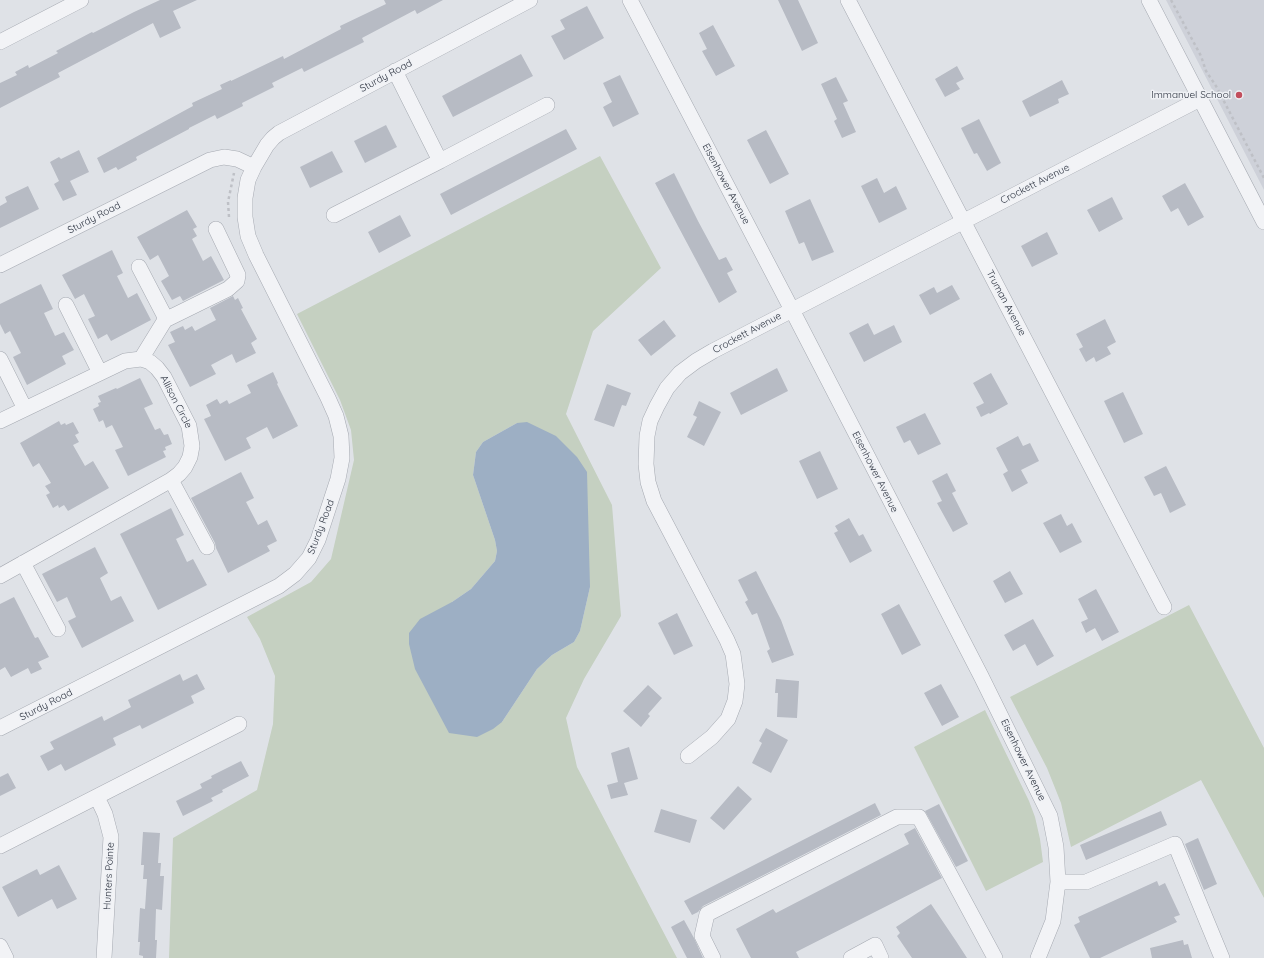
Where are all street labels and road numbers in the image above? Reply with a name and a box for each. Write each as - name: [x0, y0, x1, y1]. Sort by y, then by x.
- street label: Sturdy Road: [358, 57, 414, 95]
- street label: Eisenhower Avenue: [700, 142, 752, 226]
- street label: Crockett Avenue: [998, 161, 1072, 207]
- street label: Sturdy Road: [66, 200, 122, 236]
- street label: Truman Avenue: [984, 268, 1028, 338]
- street label: Crockett Avenue: [711, 310, 783, 356]
- street label: Allison Circle: [158, 374, 194, 430]
- street label: Eisenhower Avenue: [849, 429, 901, 515]
- street label: Sturdy Road: [305, 498, 337, 556]
- street label: Sturdy Road: [18, 687, 74, 723]
- street label: Eisenhower Avenue: [998, 717, 1048, 803]
- street label: Hunters Pointe: [101, 842, 117, 910]

